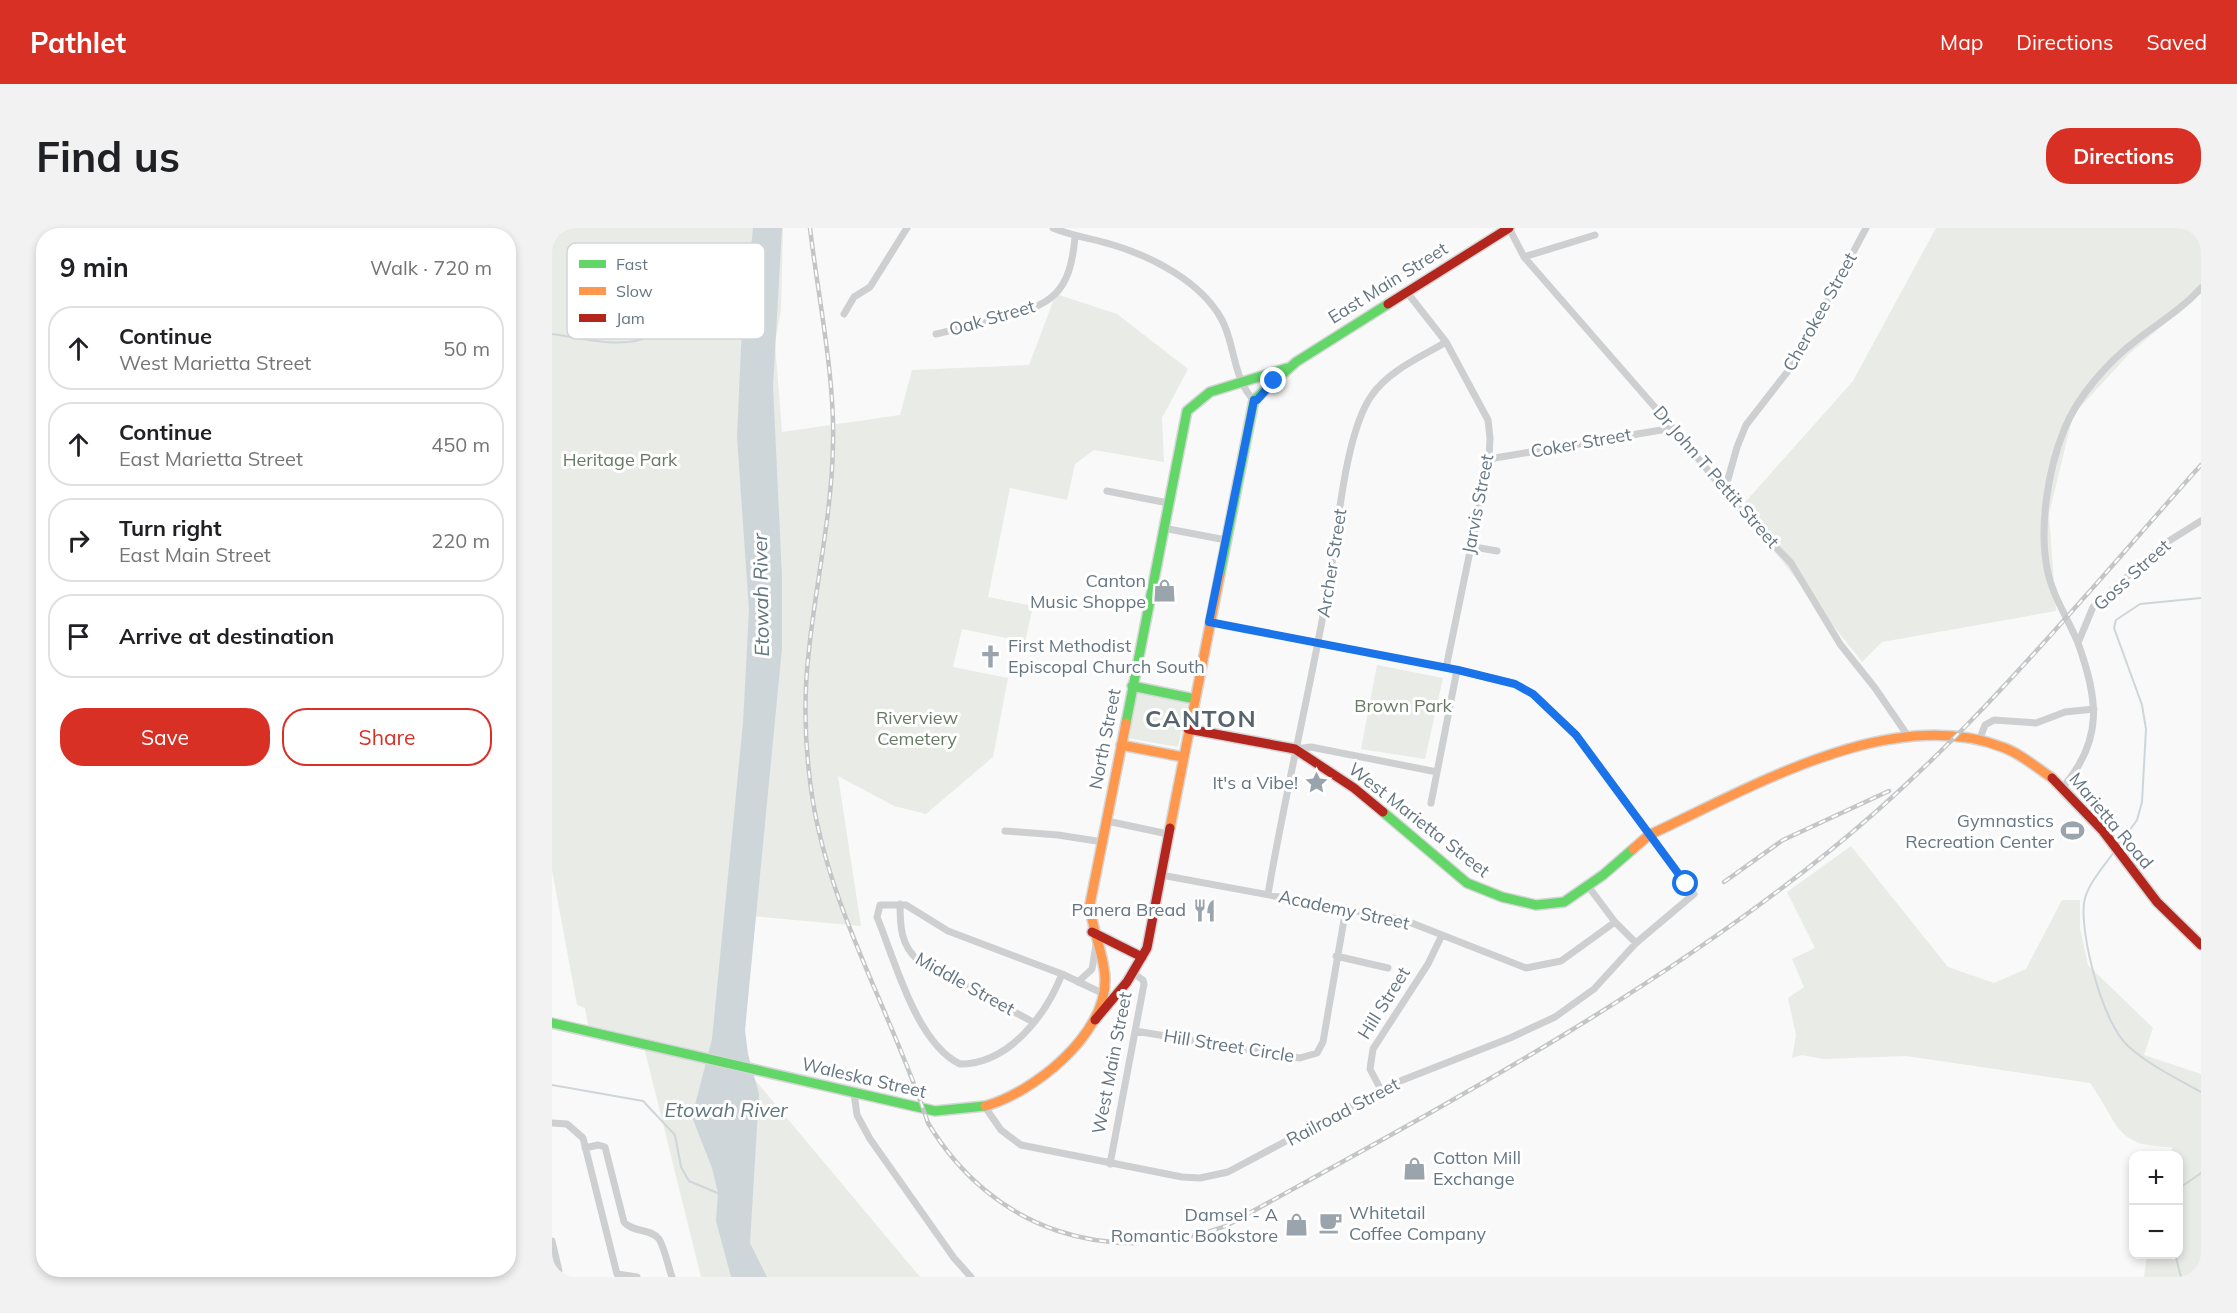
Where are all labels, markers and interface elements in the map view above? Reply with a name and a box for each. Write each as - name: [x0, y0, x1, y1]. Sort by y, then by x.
- text: Pathlet: [30, 25, 126, 60]
- text: Map: [1940, 29, 1983, 55]
- text: Directions: [2016, 29, 2113, 55]
- text: Saved: [2146, 29, 2207, 55]
- button: Directions: [2046, 128, 2201, 184]
- text: Find us: [36, 130, 180, 183]
- street label: East Main Street: [1324, 237, 1452, 329]
- legend: [567, 243, 765, 339]
- street label: Cherokee Street: [1777, 248, 1862, 375]
- text: 9 min: [60, 251, 129, 284]
- text: Fast: [616, 254, 648, 274]
- text: Walk · 720 m: [370, 255, 492, 280]
- text: Slow: [616, 281, 653, 301]
- street label: Oak Street: [946, 294, 1038, 341]
- text: Jam: [616, 308, 645, 328]
- text: Continue: [119, 322, 212, 350]
- icon: ahead: [62, 332, 95, 365]
- text: 50 m: [443, 336, 490, 361]
- text: West Marietta Street: [119, 350, 311, 375]
- route end: [1260, 367, 1286, 393]
- street label: Dr John T Pettit Street: [1648, 401, 1784, 552]
- text: Continue: [119, 418, 212, 446]
- street label: Coker Street: [1529, 422, 1633, 463]
- icon: ahead: [62, 428, 95, 461]
- text: 450 m: [431, 432, 490, 457]
- text: East Marietta Street: [119, 446, 303, 471]
- park label: Heritage Park: [563, 448, 678, 471]
- street label: Jarvis Street: [1457, 452, 1498, 556]
- street label: Archer Street: [1312, 507, 1351, 619]
- text: Turn right: [119, 514, 222, 542]
- icon: right: [62, 524, 95, 557]
- text: 220 m: [431, 528, 490, 553]
- water label: Etowah River: [747, 532, 774, 657]
- street label: Goss Street: [2088, 534, 2175, 615]
- text: East Main Street: [119, 542, 271, 567]
- place label: Canton Music Shoppe: [1030, 569, 1146, 613]
- shop icon: Canton Music Shoppe: [1151, 578, 1177, 604]
- icon: arrive: [62, 620, 95, 653]
- text: Arrive at destination: [119, 622, 334, 650]
- place label: First Methodist Episcopal Church South: [1008, 634, 1205, 678]
- church icon: First Methodist Episcopal Church South: [977, 643, 1003, 669]
- street label: North Street: [1083, 687, 1126, 791]
- park label: Brown Park: [1354, 694, 1453, 717]
- district label: CANTON: [1145, 703, 1257, 733]
- park label: Riverview Cemetery: [876, 706, 958, 750]
- button: Save: [60, 708, 270, 766]
- button: Share: [282, 708, 492, 766]
- street label: West Marietta Street: [1344, 757, 1495, 882]
- street label: Marietta Road: [2064, 768, 2158, 874]
- place icon: It's a Vibe!: [1303, 770, 1329, 796]
- place label: It's a Vibe!: [1212, 771, 1298, 794]
- place label: Gymnastics Recreation Center: [1905, 809, 2054, 853]
- sports icon: Gymnastics Recreation Center: [2059, 818, 2085, 844]
- route start: [1672, 870, 1698, 896]
- street label: Academy Street: [1277, 884, 1412, 935]
- restaurant icon: Panera Bread: [1191, 897, 1217, 923]
- place label: Panera Bread: [1072, 898, 1186, 921]
- street label: Middle Street: [912, 947, 1019, 1020]
- street label: Hill Street: [1352, 962, 1415, 1043]
- street label: West Main Street: [1086, 990, 1137, 1136]
- street label: Hill Street Circle: [1162, 1024, 1296, 1067]
- street label: Waleska Street: [800, 1052, 929, 1103]
- street label: Railroad Street: [1282, 1072, 1403, 1151]
- water label: Etowah River: [664, 1097, 788, 1122]
- place label: Cotton Mill Exchange: [1433, 1146, 1521, 1190]
- map controls: [2129, 1151, 2183, 1259]
- button: +: [2129, 1151, 2183, 1205]
- shop icon: Cotton Mill Exchange: [1402, 1155, 1428, 1181]
- place label: Whitetail Coffee Company: [1349, 1201, 1487, 1245]
- place label: Damsel - A Romantic Bookstore: [1111, 1203, 1278, 1247]
- button: −: [2129, 1205, 2183, 1259]
- cafe icon: Whitetail Coffee Company: [1318, 1210, 1344, 1236]
- shop icon: Damsel - A Romantic Bookstore: [1283, 1212, 1309, 1238]

